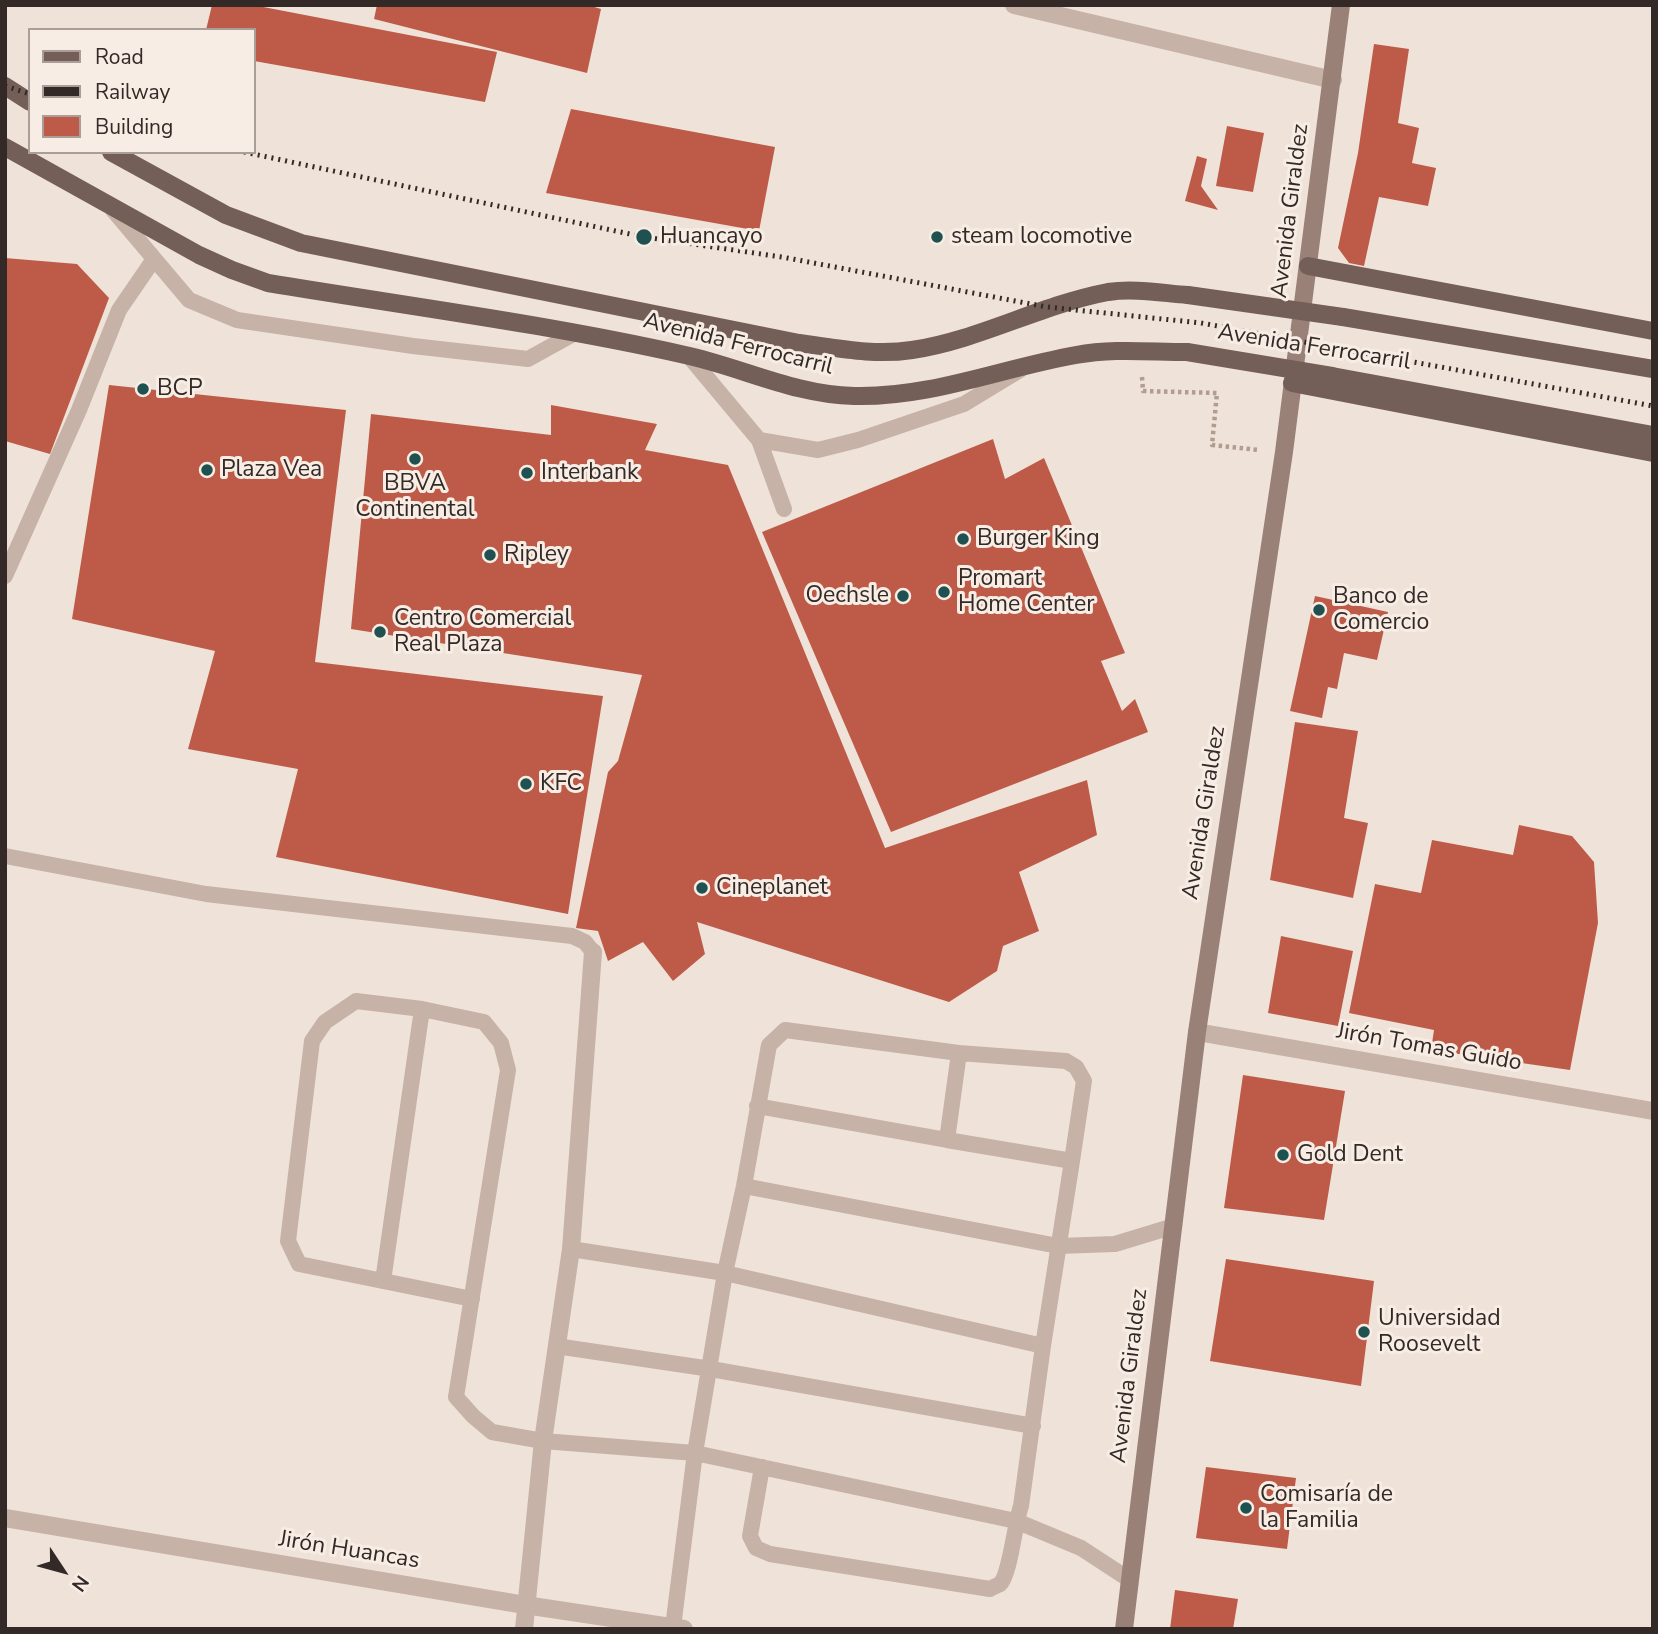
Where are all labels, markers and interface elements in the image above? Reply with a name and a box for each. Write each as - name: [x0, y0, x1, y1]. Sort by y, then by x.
- legend: [28, 28, 256, 154]
- text: Road: [95, 43, 144, 71]
- text: Railway: [95, 78, 170, 106]
- text: Building: [95, 113, 173, 141]
- street label: Avenida Giraldez: [1267, 122, 1315, 300]
- place label: Huancayo: [660, 223, 763, 251]
- place label: steam locomotive: [951, 223, 1132, 251]
- marker: Huancayo: [634, 227, 654, 247]
- marker: steam locomotive: [929, 229, 945, 245]
- street label: Avenida Ferrocarril: [640, 308, 836, 382]
- street label: Avenida Ferrocarril: [1216, 319, 1412, 377]
- place label: BCP: [157, 375, 203, 403]
- marker: BCP: [135, 381, 151, 397]
- marker: BBVA Continental: [407, 451, 423, 467]
- place label: Plaza Vea: [221, 456, 322, 484]
- place label: Interbank: [541, 459, 639, 487]
- marker: Plaza Vea: [199, 462, 215, 478]
- marker: Interbank: [519, 465, 535, 481]
- place label: BBVA Continental: [355, 470, 475, 524]
- place label: Burger King: [977, 525, 1100, 553]
- marker: Burger King: [955, 531, 971, 547]
- place label: Ripley: [504, 541, 569, 569]
- marker: Ripley: [482, 547, 498, 563]
- place label: Promart Home Center: [958, 565, 1095, 619]
- place label: Oechsle: [805, 582, 889, 610]
- place label: Banco de Comercio: [1333, 583, 1429, 637]
- marker: Promart Home Center: [936, 584, 952, 600]
- marker: Oechsle: [895, 588, 911, 604]
- marker: Banco de Comercio: [1311, 602, 1327, 618]
- place label: Centro Comercial Real Plaza: [394, 605, 571, 659]
- marker: Centro Comercial Real Plaza: [372, 624, 388, 640]
- street label: Avenida Giraldez: [1178, 724, 1232, 902]
- place label: KFC: [540, 770, 582, 798]
- marker: KFC: [518, 776, 534, 792]
- place label: Cineplanet: [716, 874, 828, 902]
- marker: Cineplanet: [694, 880, 710, 896]
- street label: Jirón Tomas Guido: [1334, 1018, 1524, 1078]
- place label: Gold Dent: [1297, 1141, 1403, 1169]
- marker: Gold Dent: [1275, 1147, 1291, 1163]
- street label: Avenida Giraldez: [1106, 1287, 1154, 1465]
- place label: Universidad Roosevelt: [1378, 1305, 1501, 1359]
- marker: Universidad Roosevelt: [1356, 1324, 1372, 1340]
- place label: Comisaría de la Familia: [1260, 1481, 1393, 1535]
- marker: Comisaría de la Familia: [1238, 1500, 1254, 1516]
- street label: Jirón Huancas: [277, 1526, 421, 1576]
- north arrow: [28, 1536, 98, 1606]
- text: N: [65, 1570, 95, 1597]

